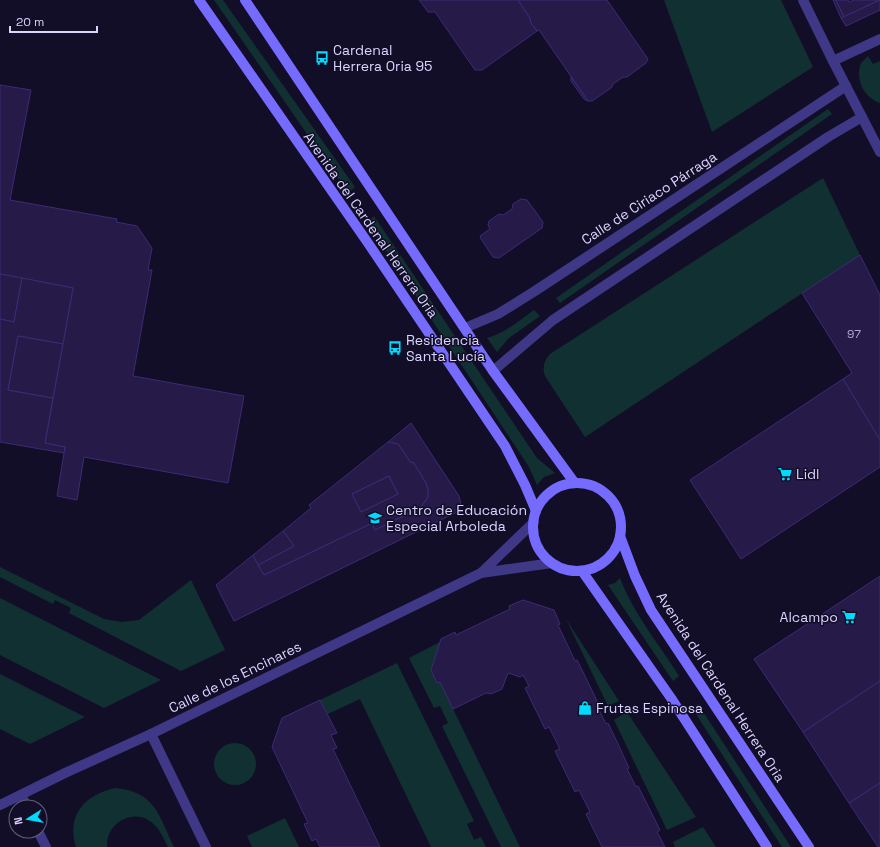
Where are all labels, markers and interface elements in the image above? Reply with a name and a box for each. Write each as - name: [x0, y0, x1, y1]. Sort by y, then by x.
- scale bar: [10, 8, 97, 34]
- text: 20 m: [16, 14, 44, 30]
- place label: Cardenal Herrera Oria 95: [333, 41, 432, 75]
- bus stop icon: Cardenal Herrera Oria 95: [314, 50, 330, 66]
- street label: Avenida del Cardenal Herrera Oria: [300, 128, 442, 322]
- street label: Calle de Ciriaco Párraga: [578, 147, 720, 249]
- house number: 97: [847, 326, 861, 342]
- place label: Residencia Santa Lucía: [406, 331, 485, 365]
- bus stop icon: Residencia Santa Lucía: [387, 340, 403, 356]
- place label: Lidl: [796, 465, 820, 483]
- supermarket icon: Lidl: [777, 466, 793, 482]
- place label: Centro de Educación Especial Arboleda: [386, 501, 527, 535]
- school or university icon: Centro de Educación Especial Arboleda: [367, 510, 383, 526]
- street label: Avenida del Cardenal Herrera Oria: [653, 589, 789, 785]
- place label: Alcampo: [780, 608, 838, 626]
- supermarket icon: Alcampo: [841, 609, 857, 625]
- street label: Calle de los Encinares: [166, 637, 304, 717]
- place label: Frutas Espinosa: [596, 699, 703, 717]
- shop icon: Frutas Espinosa: [577, 700, 593, 716]
- north arrow: [8, 799, 48, 839]
- text: N: [11, 816, 26, 826]

